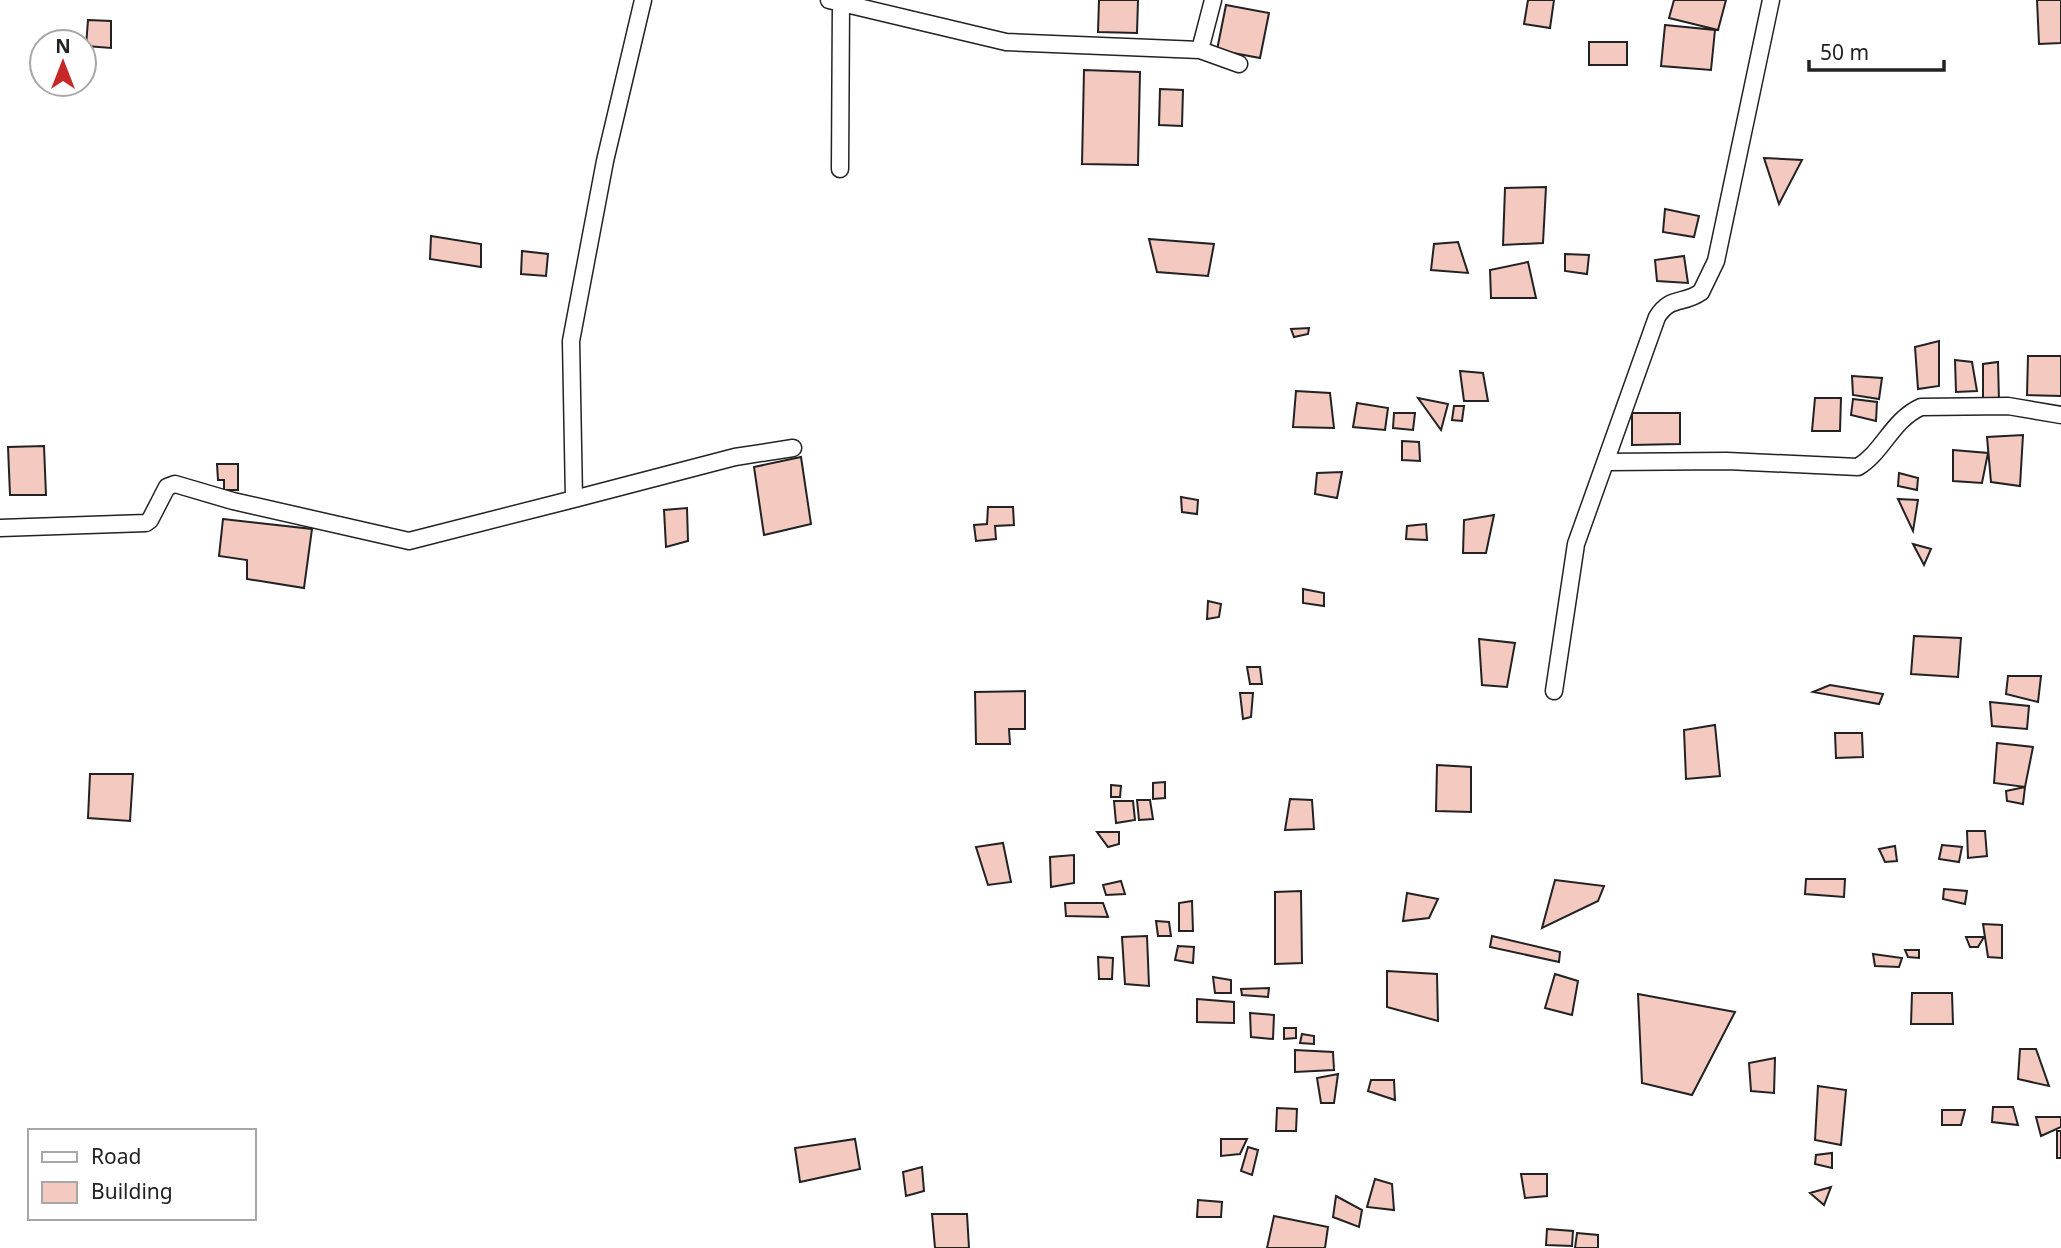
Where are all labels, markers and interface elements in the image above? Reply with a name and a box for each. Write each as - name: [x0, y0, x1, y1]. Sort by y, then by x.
- north arrow: [28, 28, 98, 98]
- scale bar: [1809, 28, 1944, 72]
- text: N: [55, 33, 71, 59]
- text: 50 m: [1820, 38, 1869, 66]
- legend: [28, 1129, 256, 1220]
- text: Road: [91, 1142, 141, 1170]
- text: Building: [91, 1177, 173, 1205]

